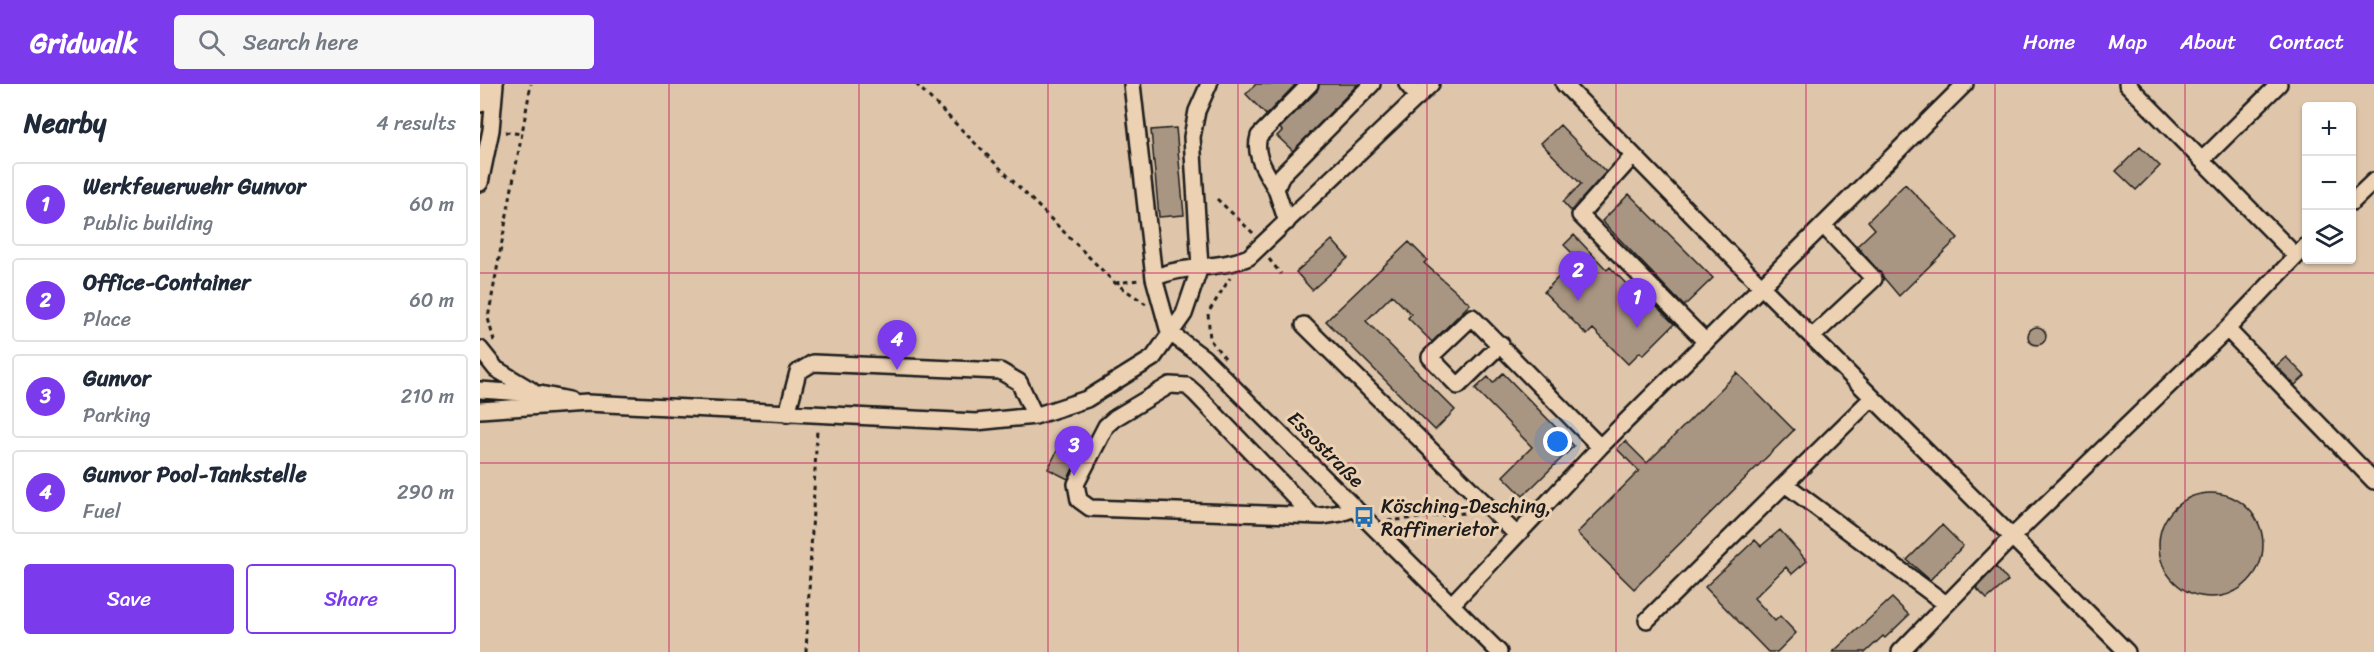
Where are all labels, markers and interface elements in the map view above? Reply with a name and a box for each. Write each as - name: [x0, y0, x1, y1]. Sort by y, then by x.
- search box: [174, 15, 594, 69]
- text: Gridwalk: [30, 18, 138, 67]
- text: Search here: [243, 23, 359, 62]
- text: Home: [2023, 23, 2075, 61]
- text: Map: [2108, 23, 2147, 61]
- text: About: [2180, 23, 2237, 61]
- text: Contact: [2270, 23, 2344, 61]
- icon: search: [195, 26, 228, 59]
- text: Nearby: [24, 100, 106, 146]
- map controls: [2302, 102, 2356, 264]
- button: +: [2302, 102, 2356, 156]
- text: 4 results: [376, 106, 456, 141]
- button: −: [2302, 156, 2356, 210]
- text: Werkfeuerwehr Gunvor: [83, 167, 306, 206]
- text: 1: [41, 187, 50, 222]
- text: 60 m: [409, 187, 454, 222]
- text: Public building: [83, 206, 213, 241]
- button: layers: [2302, 210, 2356, 264]
- pin: 2: [1558, 252, 1598, 301]
- text: Office-Container: [83, 263, 250, 302]
- pin: 1: [1618, 278, 1656, 328]
- text: 2: [40, 283, 51, 318]
- text: 60 m: [409, 283, 454, 318]
- text: Place: [83, 302, 131, 337]
- pin: 4: [878, 320, 916, 370]
- text: Gunvor: [83, 359, 151, 398]
- text: 3: [40, 379, 51, 414]
- text: 210 m: [401, 379, 454, 414]
- text: Parking: [83, 398, 150, 433]
- street label: Essostraße: [1279, 402, 1373, 497]
- pin: 3: [1054, 426, 1094, 476]
- your location: [1543, 427, 1572, 456]
- text: Gunvor Pool-Tankstelle: [83, 455, 307, 494]
- text: 4: [39, 475, 52, 510]
- text: 290 m: [397, 475, 454, 510]
- place label: Kösching-Desching, Raffinerietor: [1381, 489, 1551, 547]
- text: Fuel: [83, 494, 121, 529]
- bus stop icon: Kösching-Desching, Raffinerietor: [1352, 505, 1376, 529]
- button: Save: [24, 564, 234, 634]
- button: Share: [246, 564, 456, 634]

